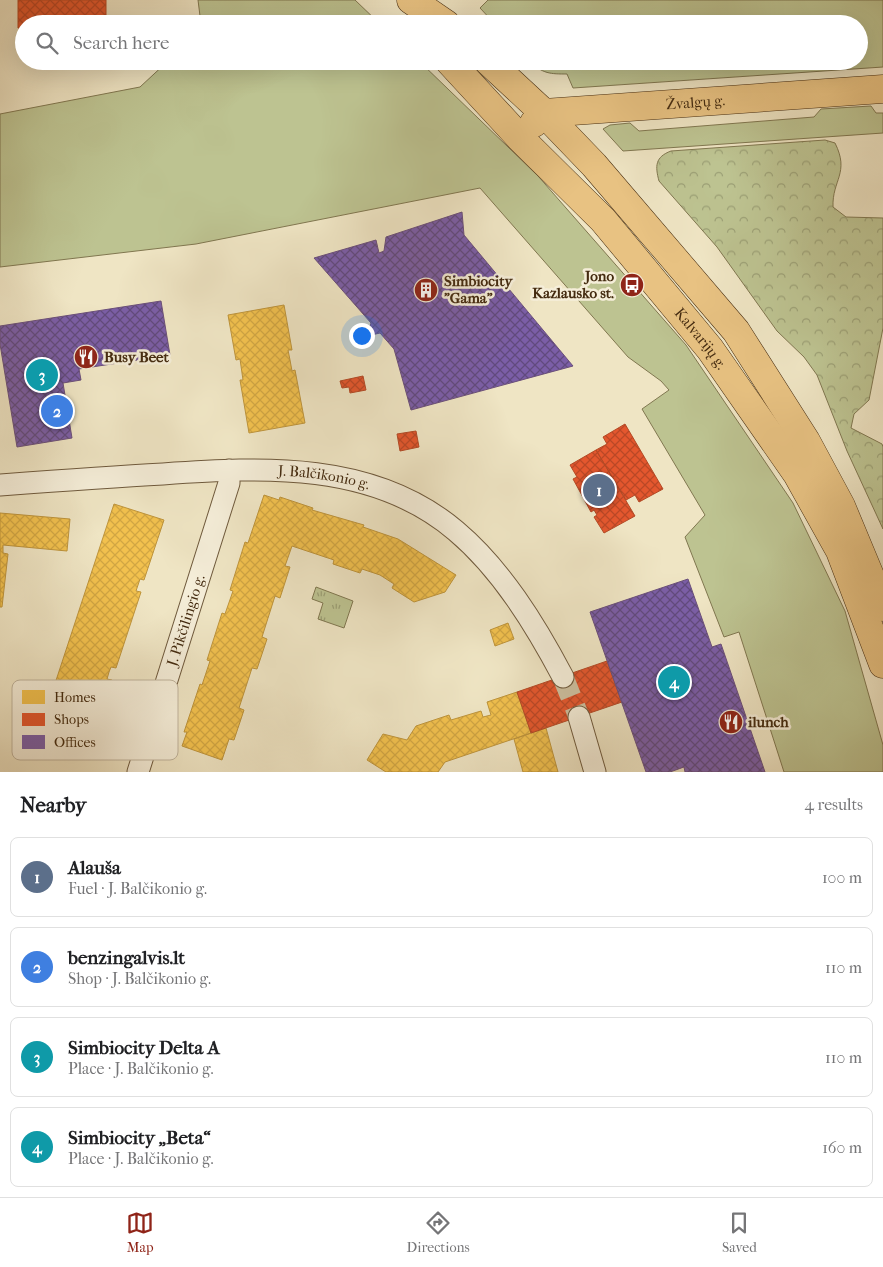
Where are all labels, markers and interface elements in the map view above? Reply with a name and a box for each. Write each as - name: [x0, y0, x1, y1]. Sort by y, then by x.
- search box: [15, 15, 868, 70]
- icon: search: [33, 29, 61, 57]
- text: Search here: [73, 32, 169, 54]
- street label: Žvalgų g.: [665, 91, 726, 113]
- place label: Jono Kazlausko st.: [532, 267, 614, 302]
- place label: Simbiocity "Gama": [444, 272, 514, 307]
- bus stop icon: Jono Kazlausko st.: [619, 272, 645, 298]
- building icon: Simbiocity "Gama": [413, 277, 439, 303]
- street label: Kalvarijų g.: [671, 304, 730, 373]
- your location: [349, 323, 375, 349]
- restaurant icon: Busy Beet: [73, 344, 99, 370]
- place label: Busy Beet: [104, 348, 169, 366]
- pin: 3: [26, 356, 58, 394]
- pin: 2: [41, 392, 73, 430]
- street label: J. Balčikonio g.: [277, 461, 372, 493]
- pin: 1: [583, 471, 615, 509]
- street label: J. Pikčilingio g.: [163, 572, 209, 669]
- pin: 4: [658, 663, 690, 701]
- legend: [12, 680, 178, 760]
- text: Homes: [54, 689, 96, 706]
- restaurant icon: ilunch: [718, 709, 744, 735]
- text: Shops: [54, 711, 89, 728]
- place label: ilunch: [747, 713, 789, 731]
- text: Offices: [54, 734, 96, 751]
- text: Nearby: [20, 793, 86, 817]
- text: 4 results: [805, 795, 863, 814]
- text: Alauša: [68, 857, 121, 879]
- text: 1: [34, 868, 40, 887]
- text: 100 m: [822, 868, 862, 887]
- text: Fuel · J. Balčikonio g.: [68, 879, 207, 898]
- text: benzingalvis.lt: [68, 947, 185, 969]
- text: 2: [33, 958, 41, 977]
- text: 110 m: [825, 958, 862, 977]
- text: Shop · J. Balčikonio g.: [68, 969, 211, 988]
- text: Simbiocity Delta A: [68, 1037, 220, 1059]
- text: 3: [34, 1048, 40, 1067]
- text: 110 m: [825, 1048, 862, 1067]
- text: Place · J. Balčikonio g.: [68, 1059, 214, 1078]
- text: Simbiocity „Beta“: [68, 1127, 211, 1149]
- text: 4: [32, 1138, 42, 1157]
- text: 160 m: [822, 1138, 862, 1157]
- text: Place · J. Balčikonio g.: [68, 1149, 214, 1168]
- tab: Map: [126, 1209, 154, 1256]
- tab: Directions: [407, 1209, 470, 1256]
- tab: Saved: [722, 1209, 757, 1256]

